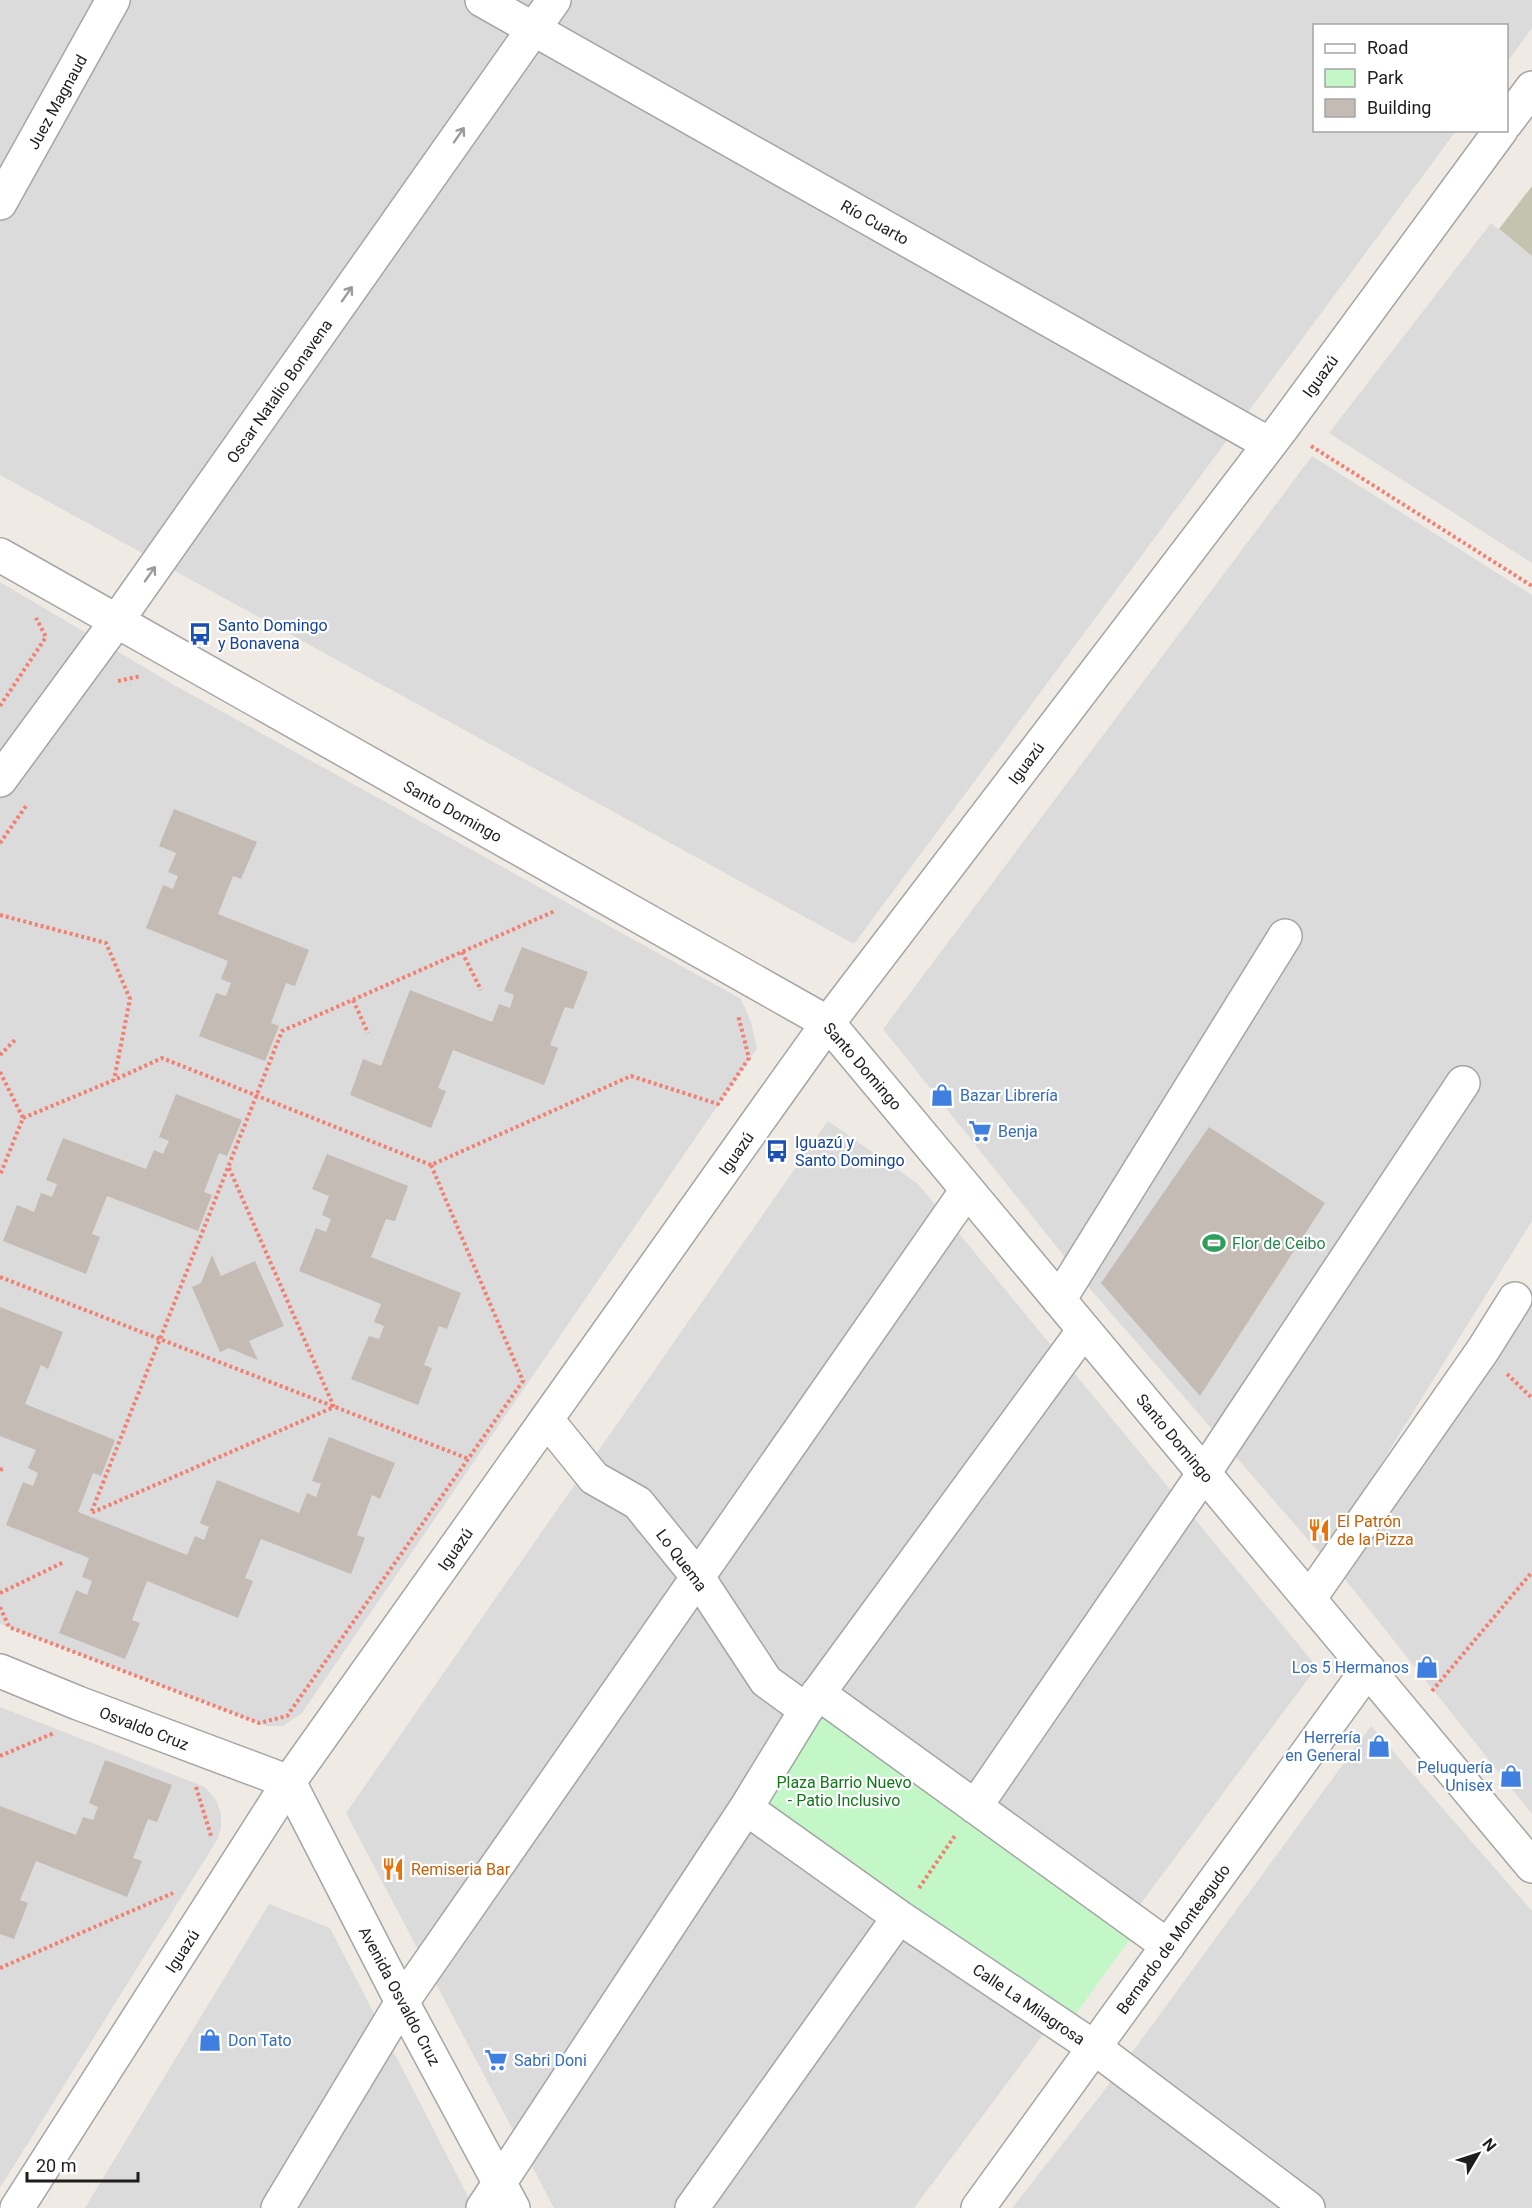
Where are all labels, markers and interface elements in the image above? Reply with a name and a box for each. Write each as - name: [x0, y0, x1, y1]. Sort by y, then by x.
- legend: [1313, 24, 1508, 132]
- text: Road: [1367, 37, 1408, 58]
- street label: Juez Magnaud: [24, 52, 91, 153]
- text: Park: [1367, 67, 1404, 88]
- text: Building: [1367, 97, 1431, 118]
- one-way arrow: [453, 127, 465, 143]
- street label: Río Cuarto: [837, 196, 912, 249]
- one-way arrow: [341, 287, 353, 303]
- street label: Oscar Natalio Bonavena: [223, 316, 336, 467]
- street label: Iguazú: [1299, 351, 1342, 401]
- one-way arrow: [144, 566, 156, 582]
- place label: Santo Domingo y Bonavena: [218, 616, 328, 653]
- bus stop icon: Santo Domingo y Bonavena: [187, 621, 213, 647]
- street label: Iguazú: [1004, 739, 1048, 788]
- street label: Santo Domingo: [400, 777, 505, 846]
- street label: Santo Domingo: [819, 1019, 906, 1114]
- shop icon: Bazar Librería: [929, 1082, 955, 1108]
- place label: Bazar Librería: [960, 1086, 1058, 1105]
- supermarket icon: Benja: [967, 1118, 993, 1144]
- place label: Benja: [998, 1122, 1038, 1141]
- street label: Iguazú: [715, 1128, 758, 1178]
- place label: Iguazú y Santo Domingo: [795, 1133, 905, 1170]
- bus stop icon: Iguazú y Santo Domingo: [764, 1138, 790, 1164]
- sports icon: Flor de Ceibo: [1201, 1230, 1227, 1256]
- place label: Flor de Ceibo: [1232, 1234, 1326, 1253]
- street label: Santo Domingo: [1132, 1390, 1217, 1486]
- place label: El Patrón de la Pizza: [1337, 1512, 1414, 1549]
- restaurant icon: El Patrón de la Pizza: [1306, 1517, 1332, 1543]
- street label: Iguazú: [434, 1524, 477, 1574]
- street label: Lo Quema: [652, 1526, 711, 1595]
- shop icon: Los 5 Hermanos: [1414, 1654, 1440, 1680]
- place label: Los 5 Hermanos: [1292, 1658, 1409, 1677]
- street label: Osvaldo Cruz: [96, 1703, 191, 1754]
- place label: Herrería en General: [1285, 1728, 1361, 1765]
- shop icon: Herrería en General: [1366, 1733, 1392, 1759]
- place label: Peluquería Unisex: [1417, 1758, 1493, 1795]
- shop icon: Peluquería Unisex: [1498, 1763, 1524, 1789]
- park label: Plaza Barrio Nuevo - Patio Inclusivo: [776, 1773, 912, 1810]
- restaurant icon: Remiseria Bar: [380, 1856, 406, 1882]
- place label: Remiseria Bar: [411, 1860, 511, 1879]
- street label: Bernardo de Monteagudo: [1113, 1861, 1234, 2018]
- street label: Avenida Osvaldo Cruz: [355, 1923, 444, 2069]
- street label: Iguazú: [161, 1926, 203, 1976]
- street label: Calle La Milagrosa: [969, 1960, 1089, 2049]
- shop icon: Don Tato: [197, 2027, 223, 2053]
- place label: Don Tato: [228, 2031, 292, 2050]
- supermarket icon: Sabri Doni: [483, 2047, 509, 2073]
- place label: Sabri Doni: [514, 2051, 587, 2070]
- north arrow: [1448, 2124, 1508, 2184]
- text: N: [1478, 2135, 1500, 2155]
- scale bar: [27, 2145, 138, 2183]
- text: 20 m: [36, 2155, 76, 2176]

